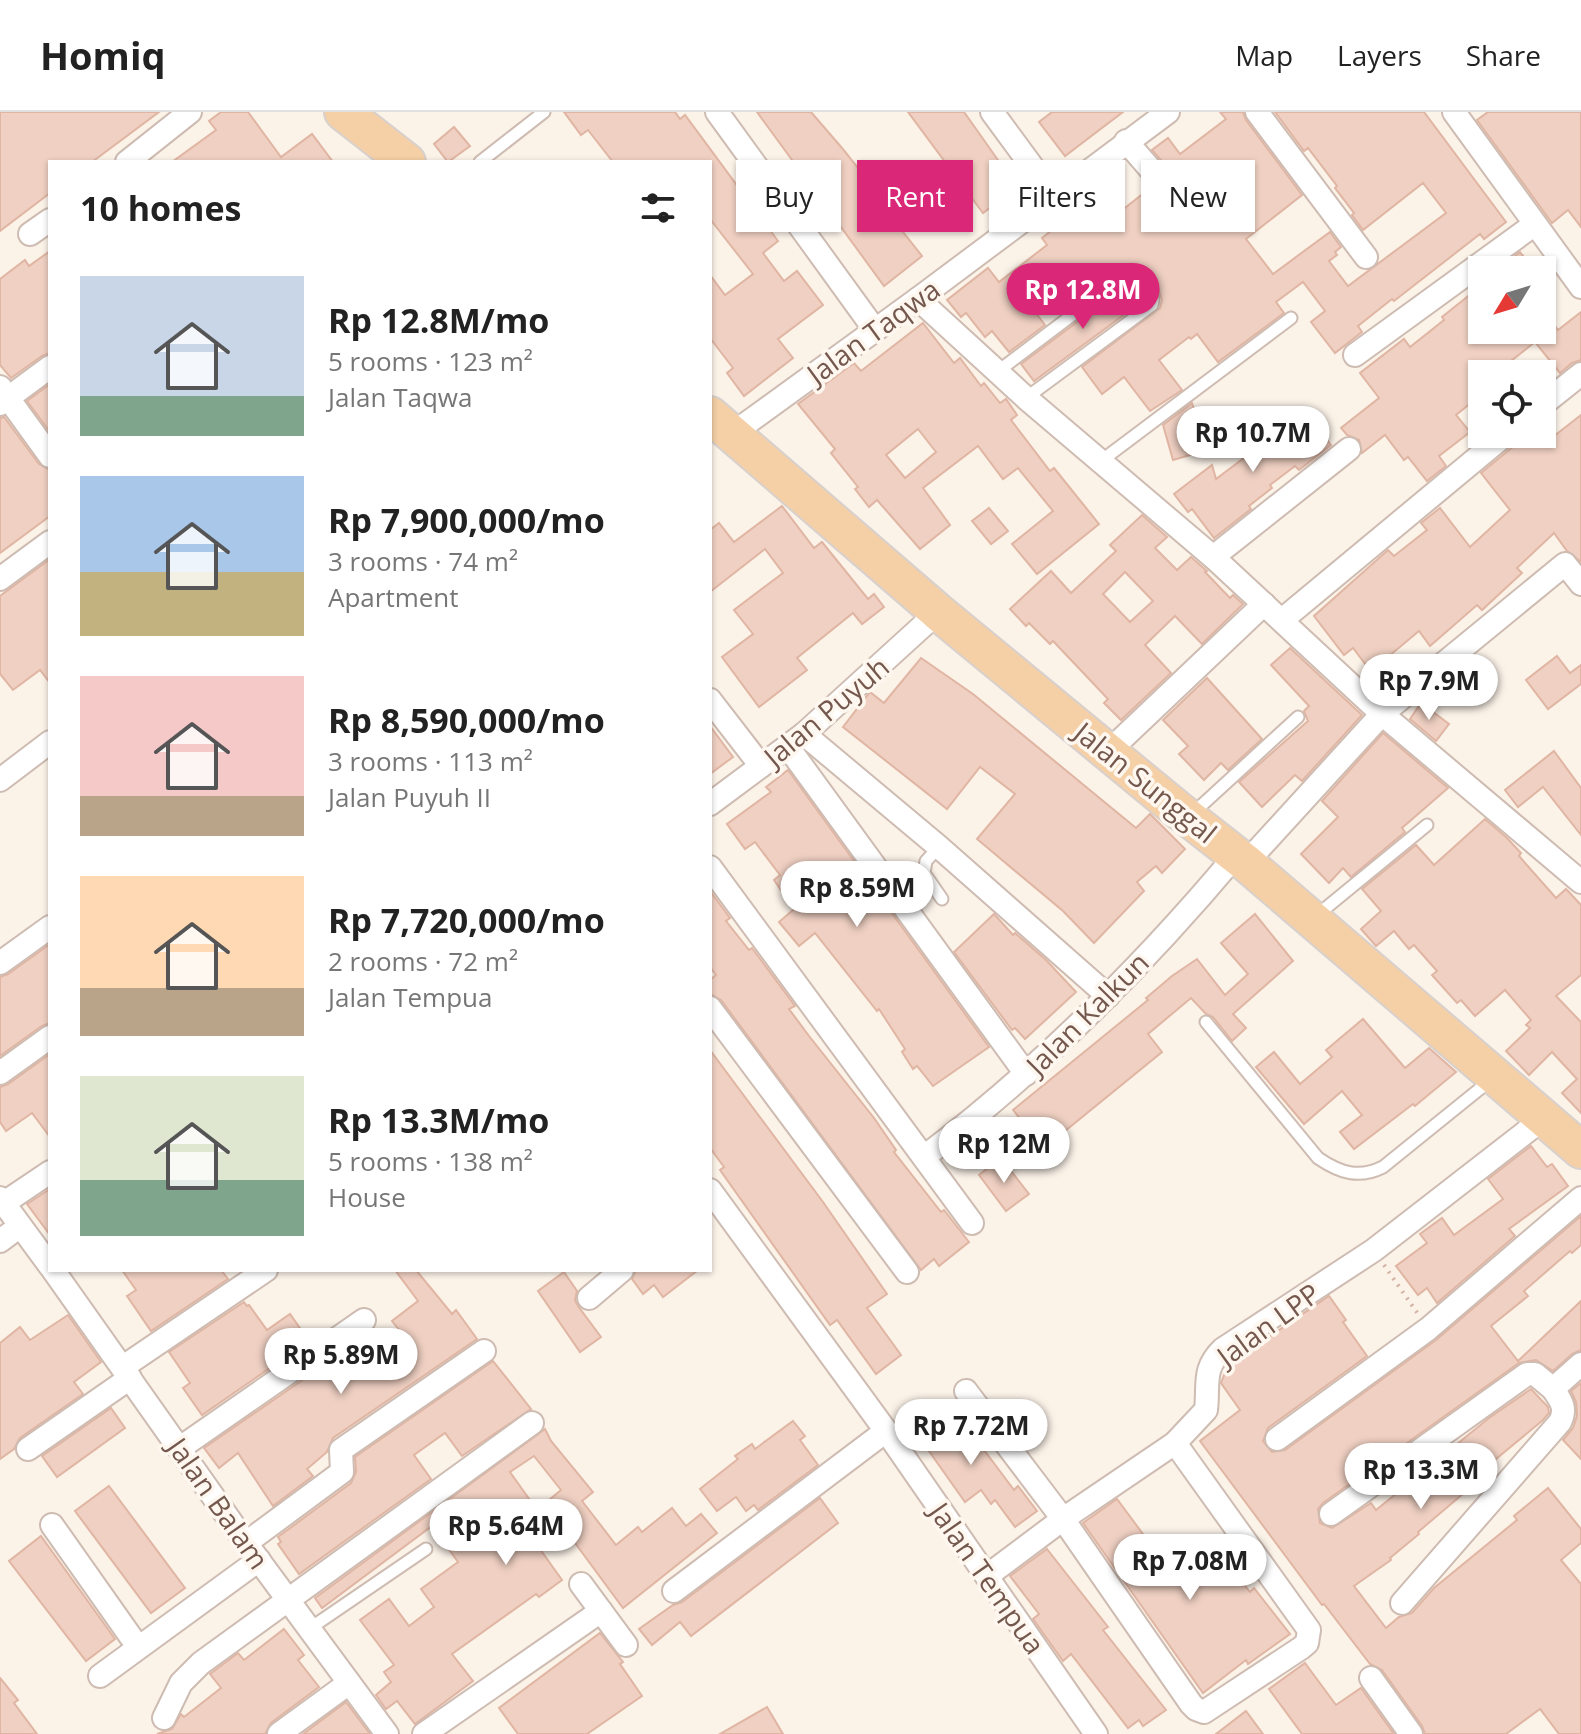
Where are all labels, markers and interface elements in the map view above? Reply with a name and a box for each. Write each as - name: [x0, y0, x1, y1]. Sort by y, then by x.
- text: Homiq: [40, 29, 166, 81]
- text: Map: [1235, 36, 1293, 74]
- text: Layers: [1337, 36, 1422, 74]
- text: Share: [1466, 36, 1541, 74]
- chip: Buy: [736, 160, 841, 232]
- chip: Rent: [857, 160, 973, 232]
- chip: Filters: [989, 160, 1125, 232]
- chip: New: [1141, 160, 1255, 232]
- text: 10 homes: [80, 185, 241, 231]
- icon: filters: [636, 186, 680, 230]
- north arrow: [1468, 256, 1556, 344]
- map controls: [1468, 256, 1556, 448]
- pin: Rp 12.8M: [1000, 263, 1166, 331]
- street label: Jalan Taqwa: [796, 270, 947, 394]
- text: Rp 12.8M: [1025, 271, 1141, 307]
- text: Rp 12.8M/mo: [328, 297, 549, 343]
- icon: home: [144, 308, 240, 404]
- text: 5 rooms · 123 m²: [328, 343, 533, 379]
- button: locate: [1468, 360, 1556, 448]
- text: Jalan Taqwa: [328, 379, 472, 415]
- pin: Rp 10.7M: [1170, 406, 1336, 474]
- text: Rp 10.7M: [1195, 414, 1311, 450]
- text: Rp 7,900,000/mo: [328, 497, 605, 543]
- icon: home: [144, 508, 240, 604]
- text: 3 rooms · 74 m²: [328, 543, 518, 579]
- text: Apartment: [328, 579, 459, 615]
- street label: Jalan Puyuh: [753, 647, 897, 777]
- pin: Rp 7.9M: [1355, 654, 1503, 722]
- text: Rp 7.9M: [1378, 662, 1480, 698]
- text: Rp 8,590,000/mo: [328, 697, 605, 743]
- icon: home: [144, 708, 240, 804]
- street label: Jalan Sunggal: [1065, 711, 1225, 851]
- text: 3 rooms · 113 m²: [328, 743, 533, 779]
- text: Jalan Puyuh II: [328, 779, 491, 815]
- pin: Rp 8.59M: [774, 861, 940, 929]
- text: Rp 8.59M: [799, 869, 915, 905]
- text: Rp 7,720,000/mo: [328, 897, 605, 943]
- icon: home: [144, 908, 240, 1004]
- text: 2 rooms · 72 m²: [328, 943, 518, 979]
- street label: Jalan Kalkun: [1015, 943, 1157, 1085]
- text: Jalan Tempua: [328, 979, 492, 1015]
- text: Rp 13.3M/mo: [328, 1097, 549, 1143]
- icon: home: [144, 1108, 240, 1204]
- pin: Rp 12M: [939, 1117, 1069, 1185]
- text: Rp 12M: [957, 1125, 1051, 1161]
- text: 5 rooms · 138 m²: [328, 1143, 533, 1179]
- text: House: [328, 1179, 406, 1215]
- street label: Jalan LPP: [1206, 1274, 1327, 1376]
- pin: Rp 5.89M: [258, 1328, 424, 1396]
- text: Rp 5.89M: [283, 1336, 399, 1372]
- pin: Rp 7.72M: [888, 1399, 1054, 1467]
- text: Rp 7.72M: [913, 1407, 1029, 1443]
- street label: Jalan Balam: [158, 1427, 278, 1576]
- pin: Rp 13.3M: [1338, 1443, 1504, 1511]
- text: Rp 13.3M: [1363, 1451, 1479, 1487]
- street label: Jalan Tempua: [920, 1492, 1054, 1661]
- pin: Rp 5.64M: [423, 1499, 589, 1567]
- text: Rp 5.64M: [448, 1507, 564, 1543]
- pin: Rp 7.08M: [1107, 1534, 1273, 1602]
- text: Rp 7.08M: [1132, 1542, 1248, 1578]

